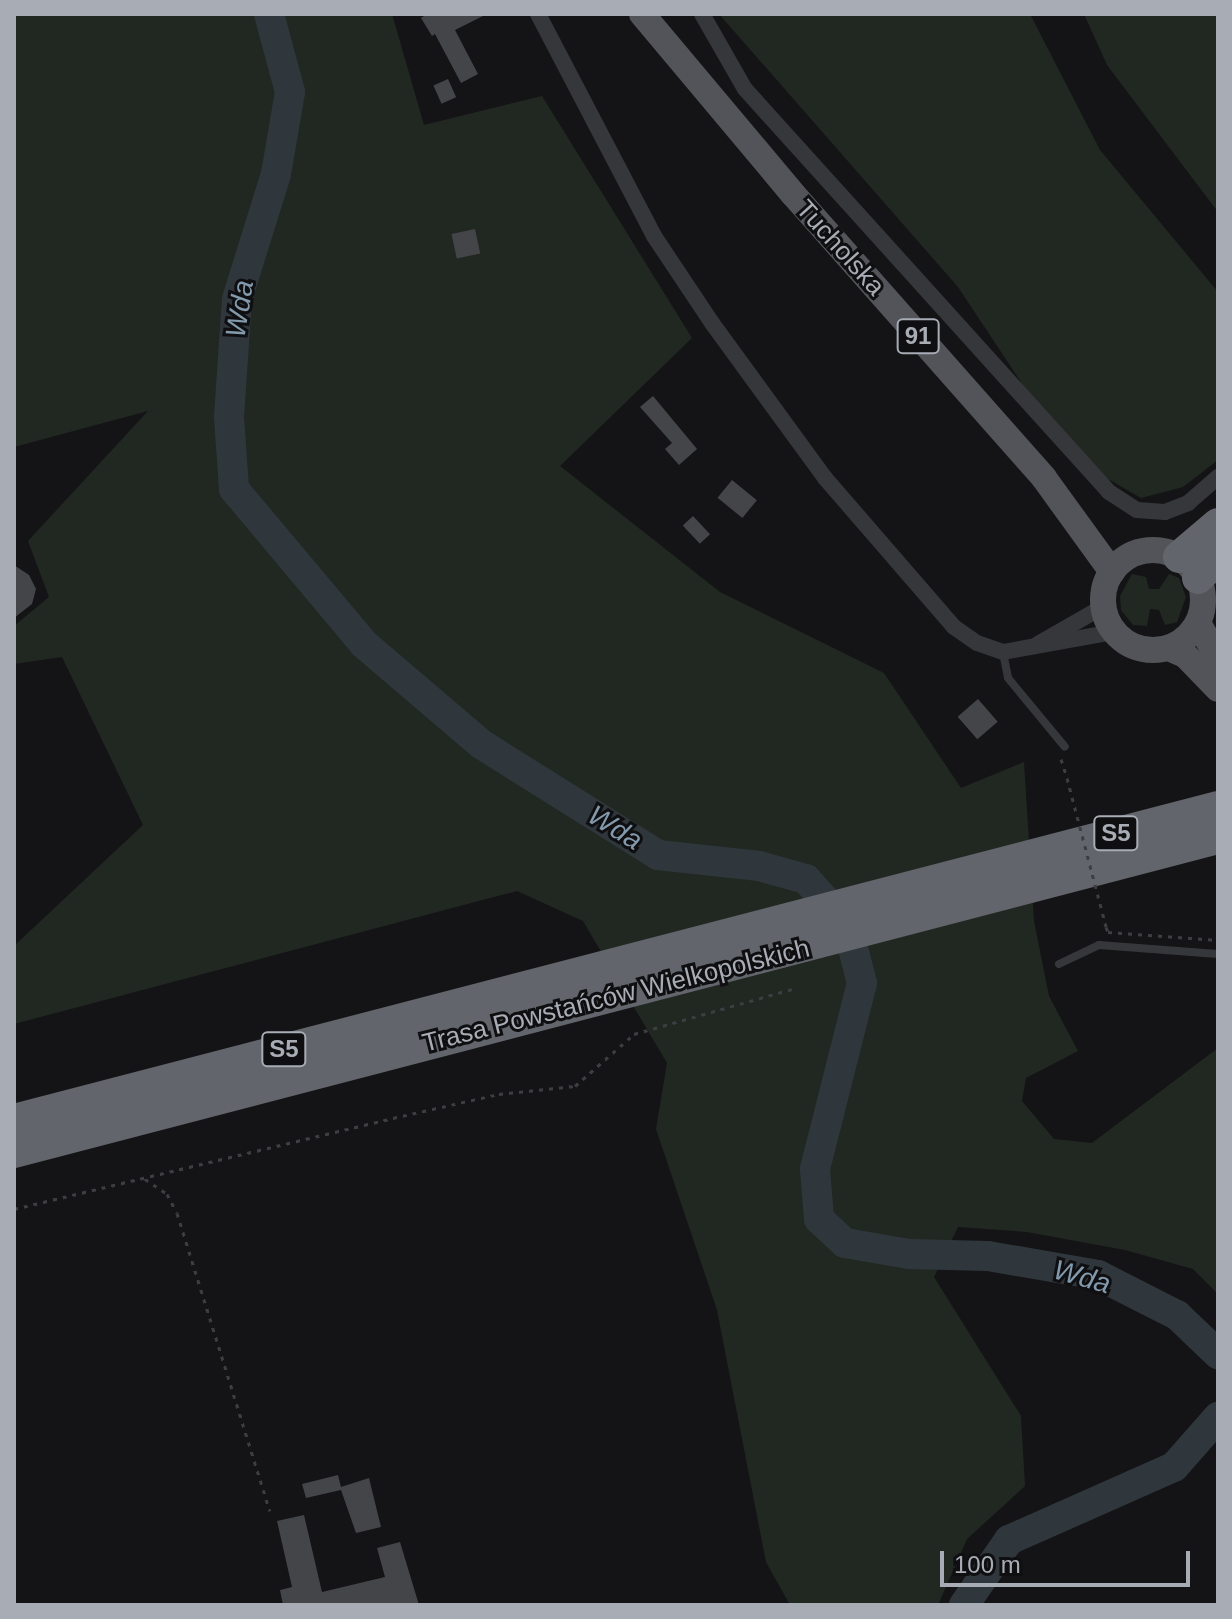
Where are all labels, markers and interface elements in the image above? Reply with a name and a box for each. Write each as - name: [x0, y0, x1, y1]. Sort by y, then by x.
- street label: Tucholska: [789, 194, 891, 302]
- water label: Wda: [219, 278, 261, 340]
- road number: 91: [896, 316, 940, 356]
- water label: Wda: [582, 798, 648, 858]
- road number: S5: [1092, 813, 1140, 853]
- street label: Trasa Powstańców Wielkopolskich: [419, 933, 813, 1059]
- road number: S5: [260, 1029, 308, 1069]
- water label: Wda: [1050, 1253, 1114, 1301]
- scale bar: [944, 1535, 1194, 1585]
- text: 100 m: [954, 1551, 1021, 1578]

